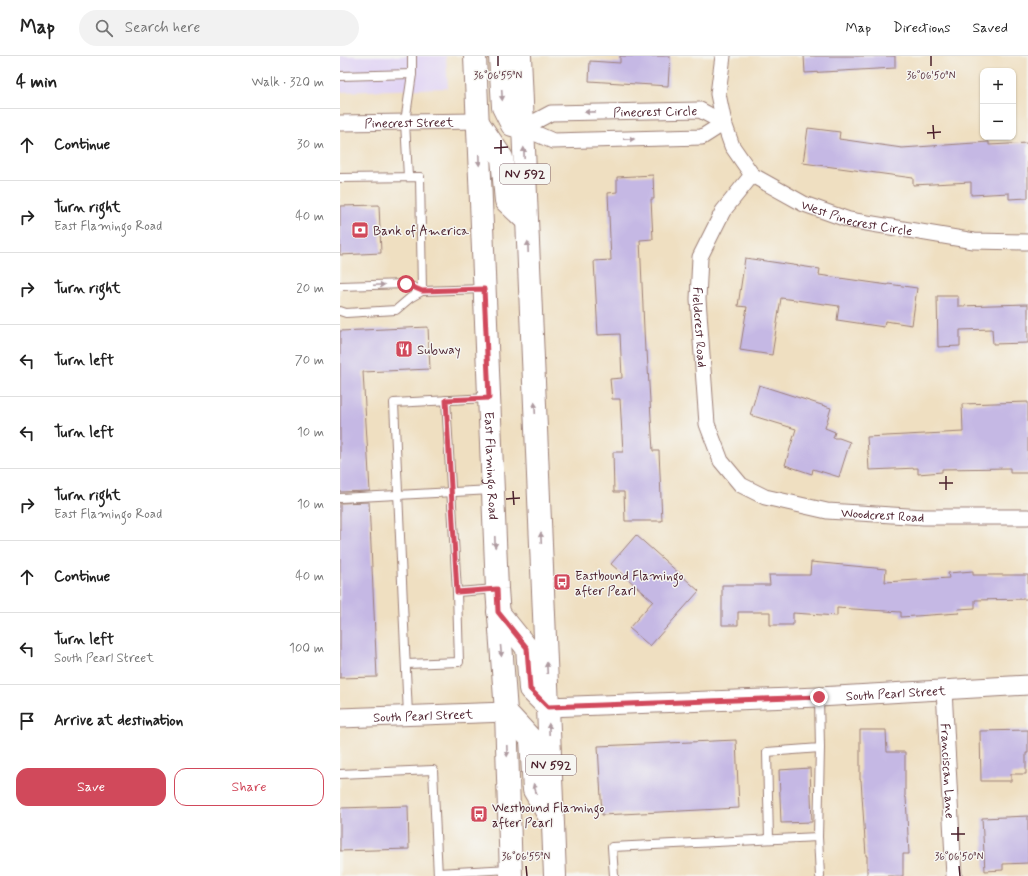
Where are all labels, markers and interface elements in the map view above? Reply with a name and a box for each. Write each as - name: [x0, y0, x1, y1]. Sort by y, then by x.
- search box: [79, 10, 359, 46]
- text: Map: [20, 15, 55, 40]
- icon: search: [93, 17, 115, 39]
- text: Search here: [125, 18, 200, 38]
- text: Map: [845, 19, 871, 37]
- text: Directions: [893, 19, 951, 37]
- text: Saved: [973, 19, 1008, 37]
- map controls: [980, 68, 1016, 140]
- button: +: [980, 68, 1016, 104]
- text: 36°06'55"N: [474, 69, 522, 83]
- text: 36°06'50"N: [907, 69, 956, 83]
- text: 4 min: [16, 71, 57, 93]
- text: Walk · 320 m: [251, 74, 324, 91]
- one-way arrow: [499, 89, 506, 101]
- street label: Pinecrest Circle: [613, 103, 698, 122]
- button: −: [980, 104, 1016, 140]
- one-way arrow: [584, 109, 596, 116]
- street label: Pinecrest Street: [364, 114, 454, 133]
- icon: ahead: [16, 134, 38, 156]
- text: Continue: [54, 135, 110, 155]
- text: 30 m: [297, 136, 324, 153]
- one-way arrow: [623, 136, 636, 142]
- one-way arrow: [521, 146, 527, 159]
- one-way arrow: [476, 154, 482, 167]
- road number: NV 592: [500, 164, 550, 184]
- street label: West Pinecrest Circle: [799, 197, 914, 241]
- text: Turn right: [54, 198, 121, 218]
- icon: right: [16, 206, 38, 228]
- text: 40 m: [295, 208, 324, 225]
- text: East Flamingo Road: [54, 218, 162, 235]
- bank icon: Bank of America: [350, 220, 370, 240]
- place label: Bank of America: [373, 223, 469, 240]
- one-way arrow: [524, 241, 531, 253]
- route start: [397, 275, 415, 293]
- icon: right: [16, 278, 38, 300]
- text: Turn right: [54, 279, 121, 299]
- text: 20 m: [296, 280, 324, 297]
- one-way arrow: [373, 282, 386, 288]
- street label: Fieldcrest Road: [688, 287, 710, 368]
- restaurant icon: Subway: [394, 339, 414, 359]
- place label: Subway: [417, 342, 461, 359]
- icon: left: [16, 350, 38, 372]
- text: Turn left: [54, 351, 114, 371]
- text: 70 m: [295, 352, 324, 369]
- one-way arrow: [531, 402, 538, 414]
- street label: East Flamingo Road: [480, 411, 501, 520]
- icon: left: [16, 422, 38, 444]
- text: Turn left: [54, 423, 114, 443]
- text: 10 m: [297, 424, 324, 441]
- text: Turn right: [54, 486, 121, 506]
- icon: right: [16, 494, 38, 516]
- text: 10 m: [297, 496, 324, 513]
- street label: Woodcrest Road: [840, 505, 925, 527]
- text: East Flamingo Road: [54, 506, 162, 523]
- one-way arrow: [537, 532, 544, 544]
- one-way arrow: [492, 536, 499, 548]
- icon: ahead: [16, 566, 38, 588]
- text: Continue: [54, 567, 110, 587]
- text: 40 m: [295, 568, 324, 585]
- place label: Eastbound Flamingo after Pearl: [575, 568, 684, 600]
- bus stop icon: Eastbound Flamingo after Pearl: [552, 572, 572, 592]
- text: Turn left: [54, 630, 114, 650]
- icon: left: [16, 638, 38, 660]
- text: 100 m: [289, 640, 324, 657]
- one-way arrow: [498, 645, 505, 657]
- text: South Pearl Street: [54, 650, 154, 667]
- one-way arrow: [543, 662, 550, 674]
- street label: South Pearl Street: [845, 683, 947, 705]
- route end: [810, 688, 828, 706]
- street label: South Pearl Street: [373, 706, 474, 727]
- icon: arrive: [16, 710, 38, 732]
- text: Arrive at destination: [54, 711, 183, 731]
- one-way arrow: [546, 723, 553, 735]
- street label: Franciscan Lane: [936, 723, 958, 819]
- one-way arrow: [504, 745, 510, 758]
- road number: NV 592: [526, 755, 576, 775]
- button: Save: [16, 768, 166, 806]
- button: Share: [174, 768, 324, 806]
- one-way arrow: [532, 783, 538, 795]
- place label: Westbound Flamingo after Pearl: [492, 800, 604, 832]
- bus stop icon: Westbound Flamingo after Pearl: [469, 804, 489, 824]
- text: 36°06'55"N: [502, 850, 550, 864]
- text: 36°06'50"N: [935, 850, 984, 864]

